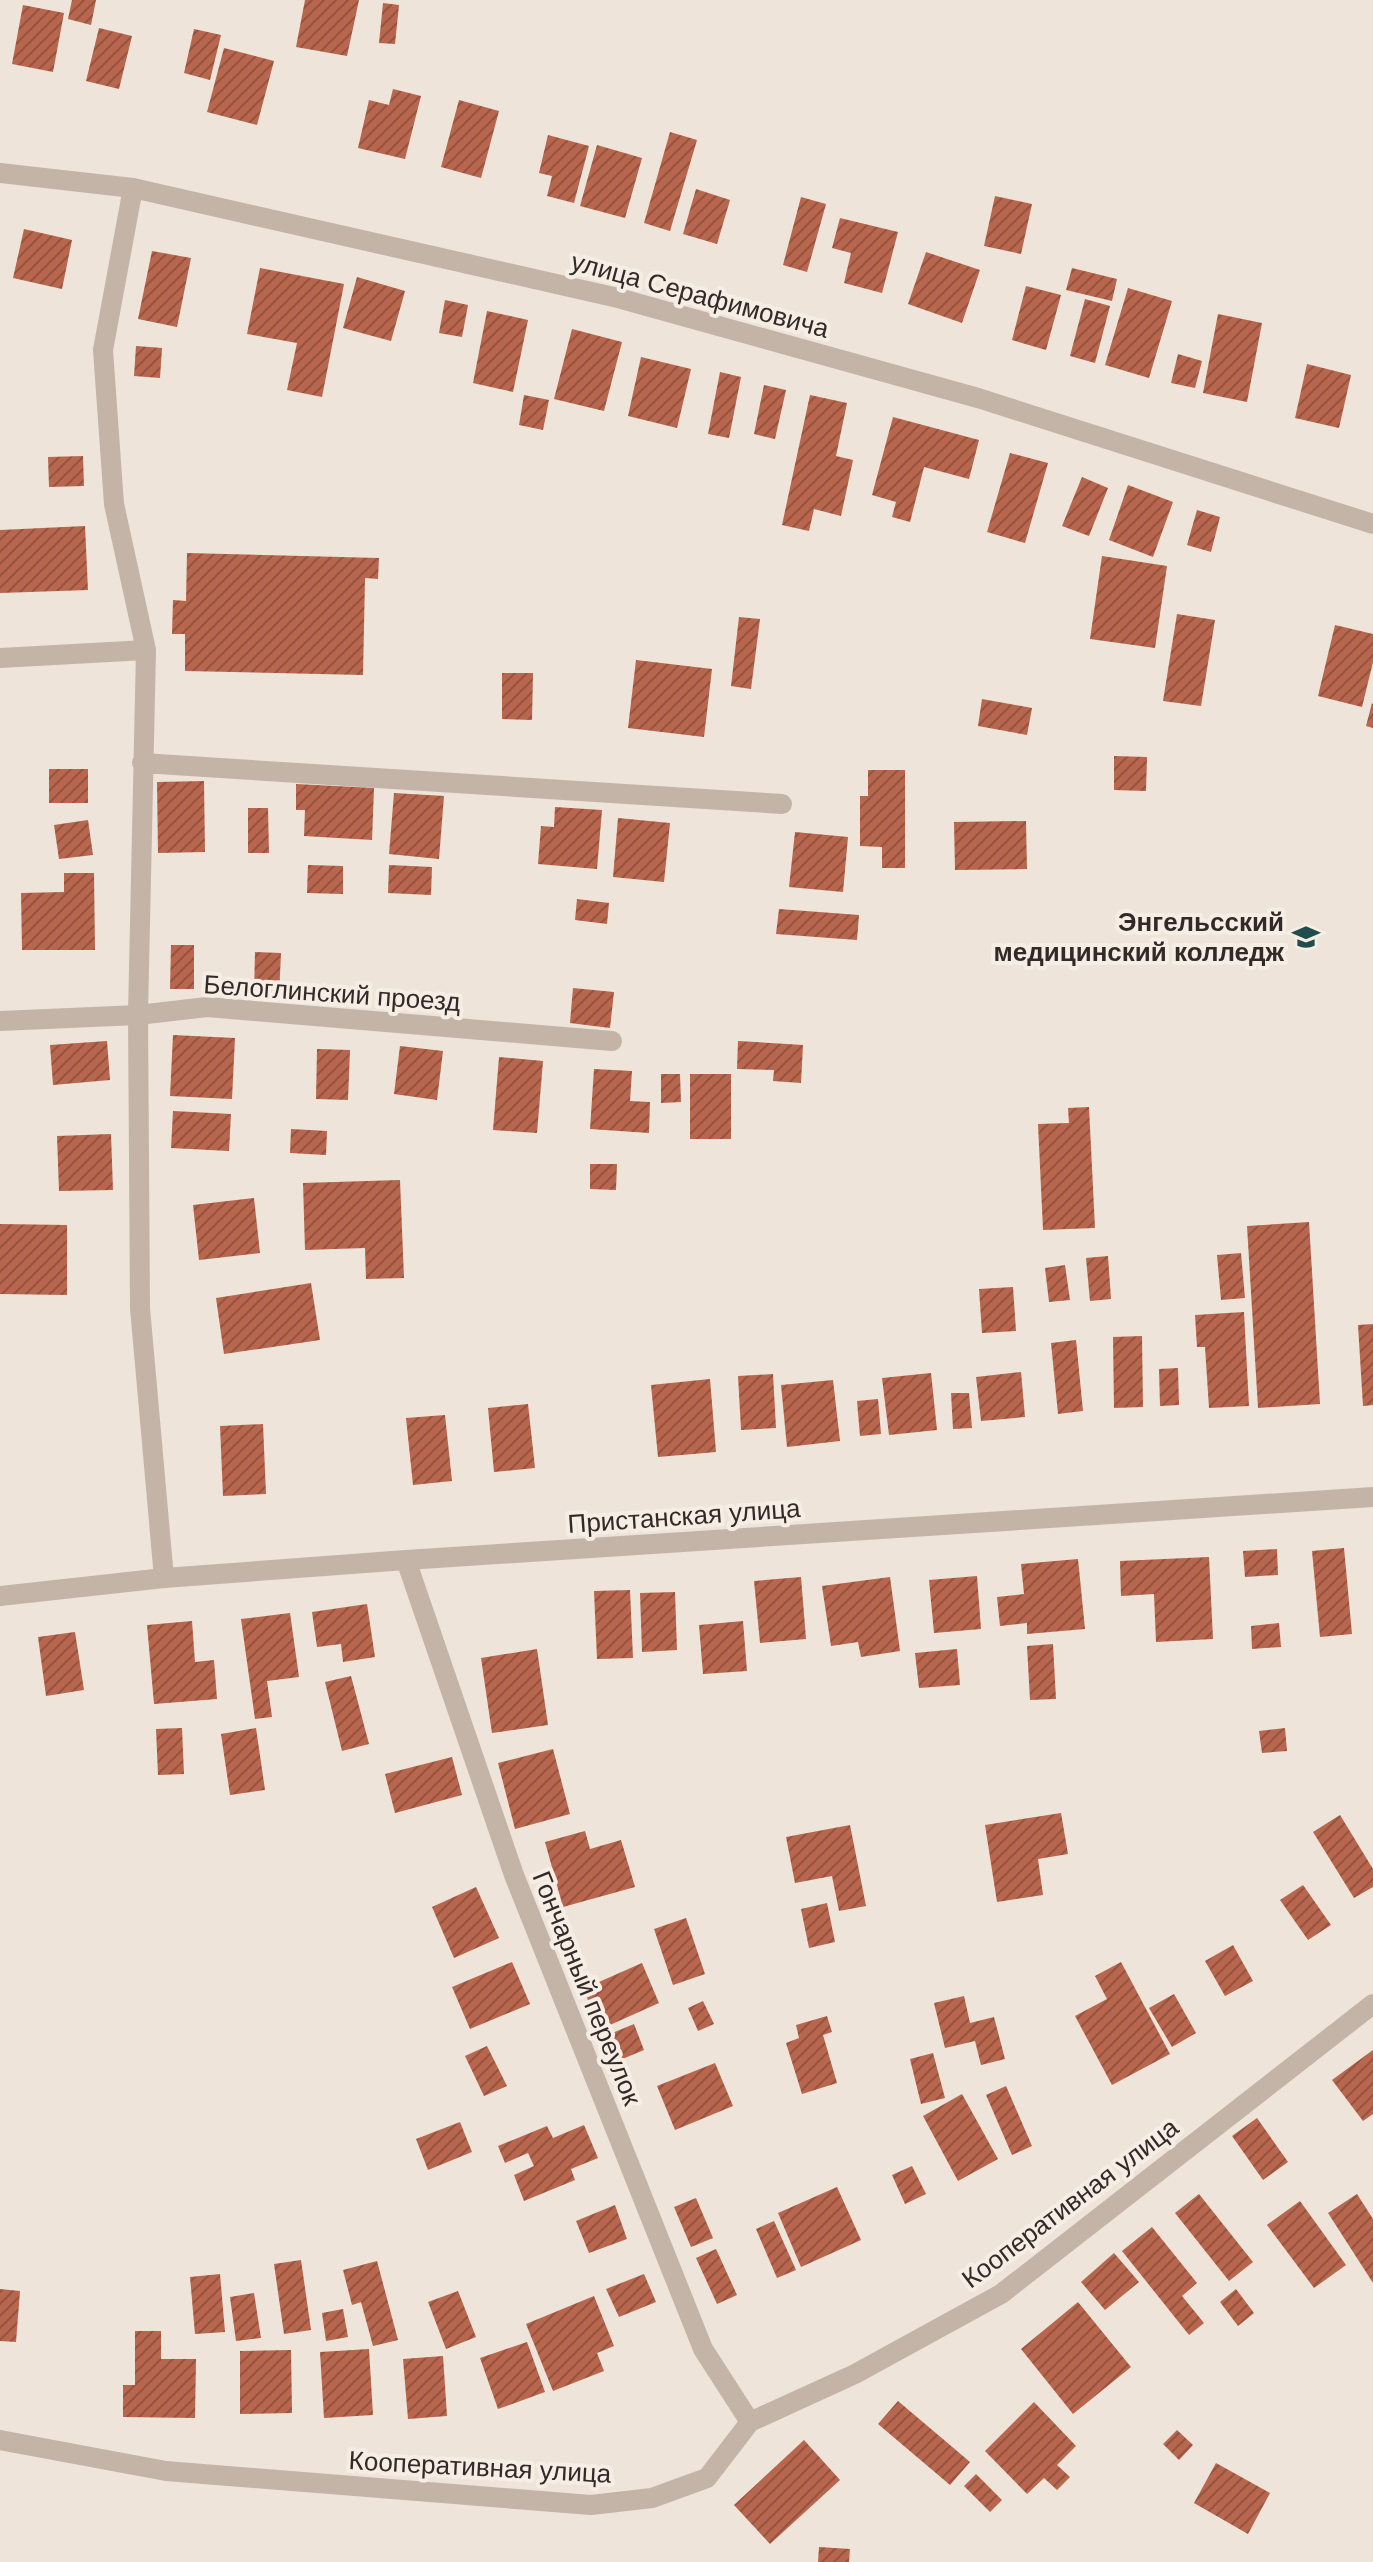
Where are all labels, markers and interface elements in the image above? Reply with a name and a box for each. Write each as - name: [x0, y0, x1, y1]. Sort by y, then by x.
- street label: улица Серафимовича: [568, 246, 833, 344]
- place label: Энгельсский медицинский колледж: [993, 907, 1285, 967]
- school or university icon: Энгельсский медицинский колледж: [1291, 922, 1321, 952]
- street label: Белоглинский проезд: [202, 969, 462, 1017]
- street label: Пристанская улица: [567, 1493, 802, 1539]
- street label: Гончарный переулок: [526, 1867, 648, 2110]
- street label: Кооперативная улица: [956, 2112, 1184, 2294]
- street label: Кооперативная улица: [348, 2445, 613, 2489]

